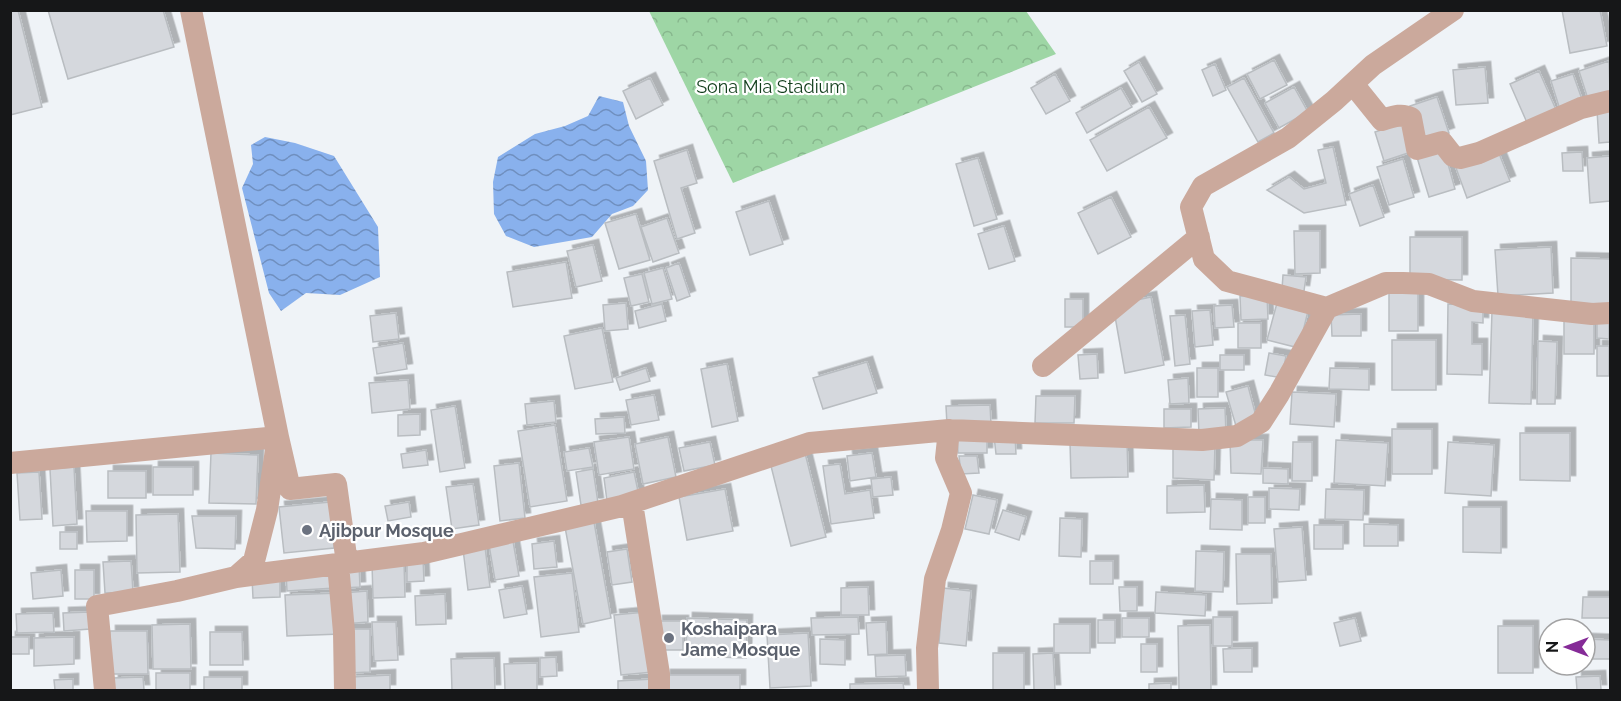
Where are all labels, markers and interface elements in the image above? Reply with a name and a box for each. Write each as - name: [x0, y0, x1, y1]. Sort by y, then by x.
- park label: Sona Mia Stadium: [696, 76, 846, 97]
- place label: Ajibpur Mosque: [319, 520, 454, 541]
- marker: Ajibpur Mosque: [300, 523, 314, 537]
- north arrow: [1537, 617, 1597, 677]
- place label: Koshaipara Jame Mosque: [681, 618, 801, 660]
- marker: Koshaipara Jame Mosque: [662, 631, 676, 645]
- text: N: [1543, 641, 1562, 653]

